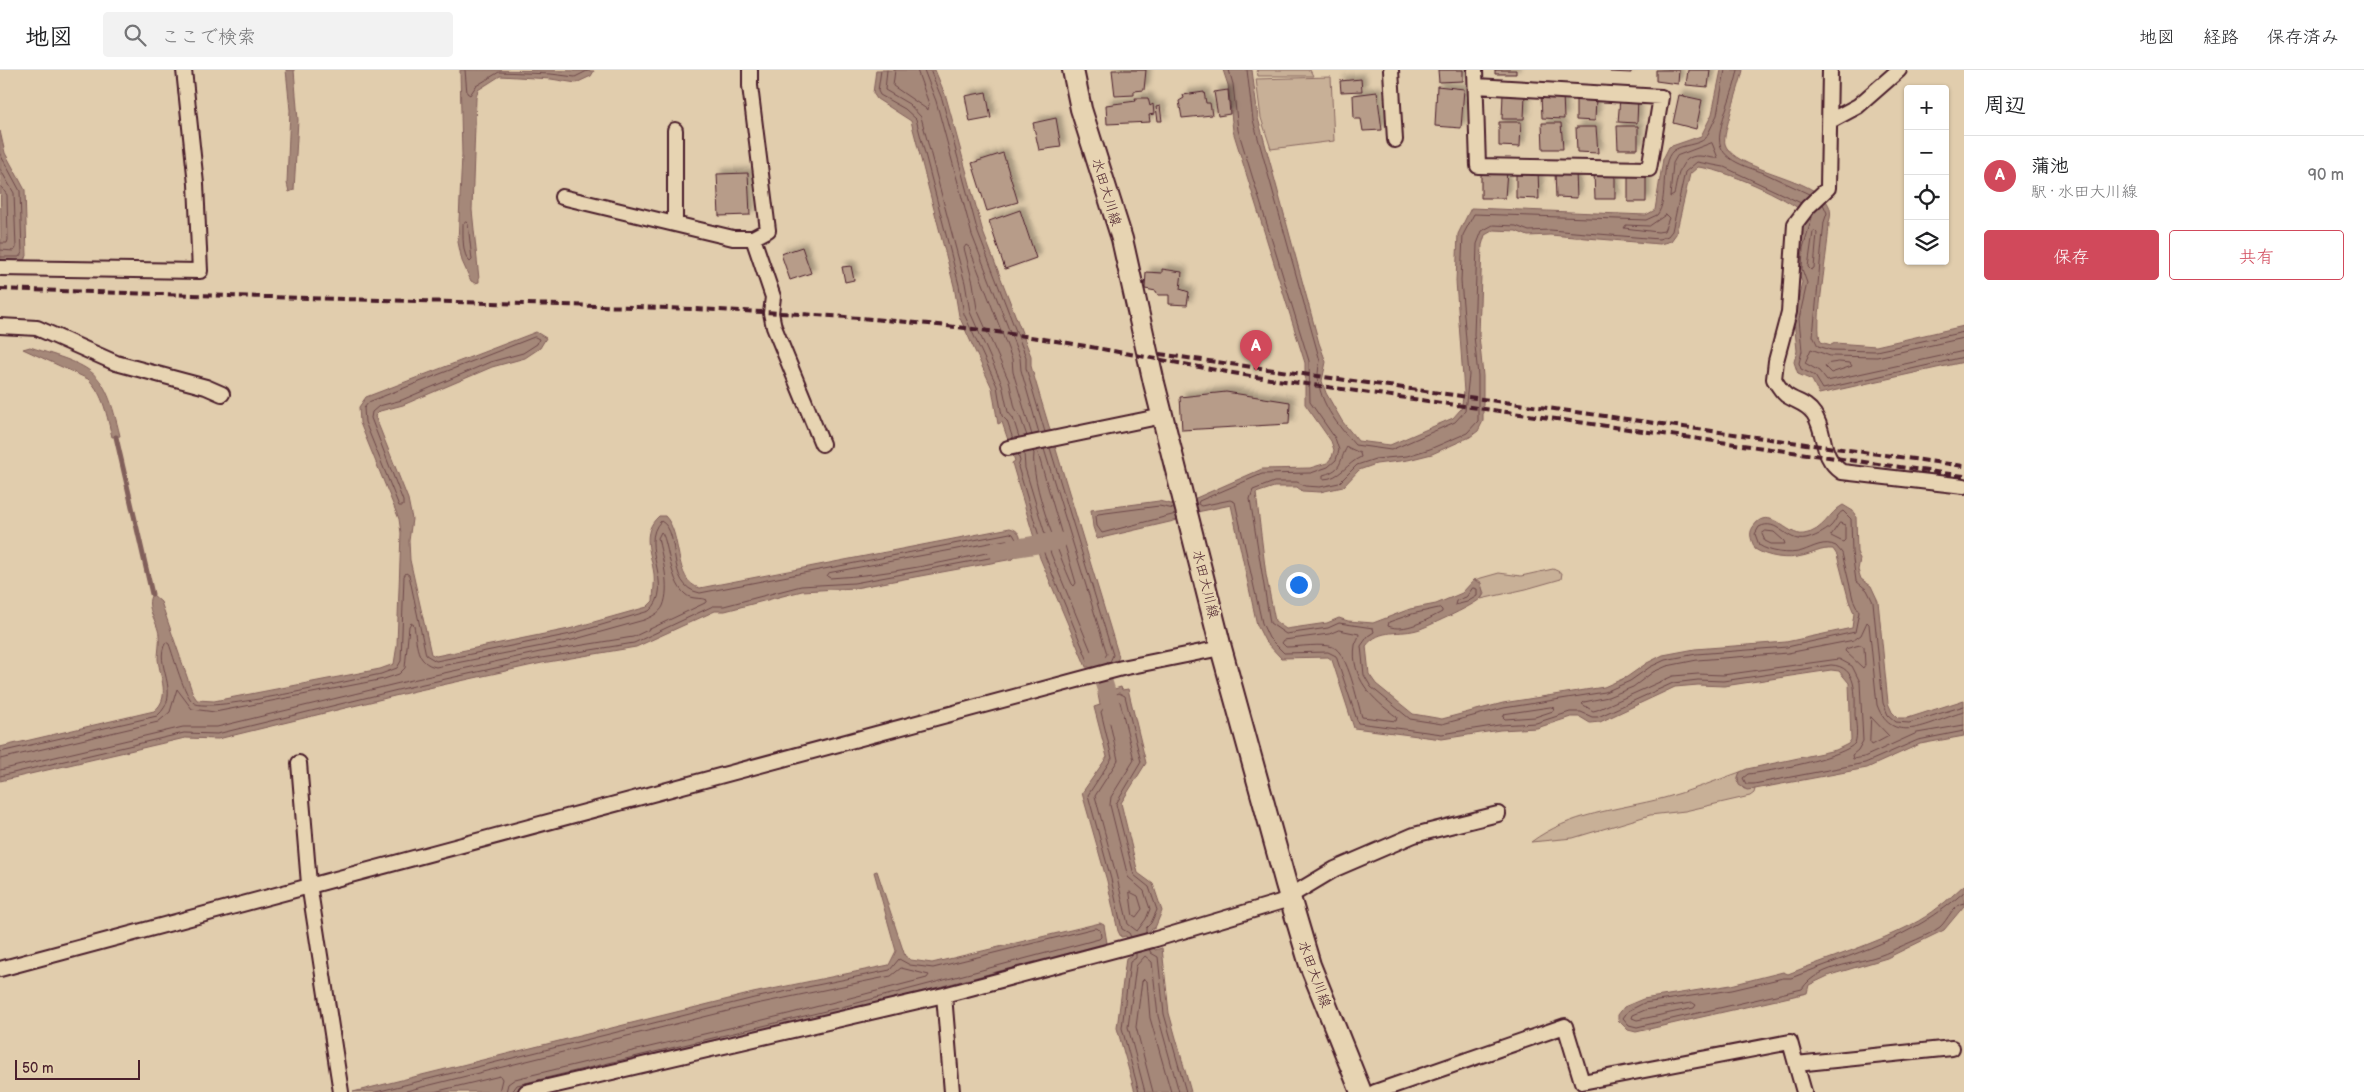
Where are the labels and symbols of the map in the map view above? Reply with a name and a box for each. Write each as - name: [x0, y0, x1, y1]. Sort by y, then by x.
- street label: 水田大川線: [1088, 156, 1125, 228]
- pin: A: [1240, 330, 1272, 371]
- street label: 水田大川線: [1189, 548, 1222, 620]
- your location: [1286, 572, 1312, 598]
- street label: 水田大川線: [1295, 938, 1334, 1010]
- scale bar: [15, 1057, 140, 1080]

